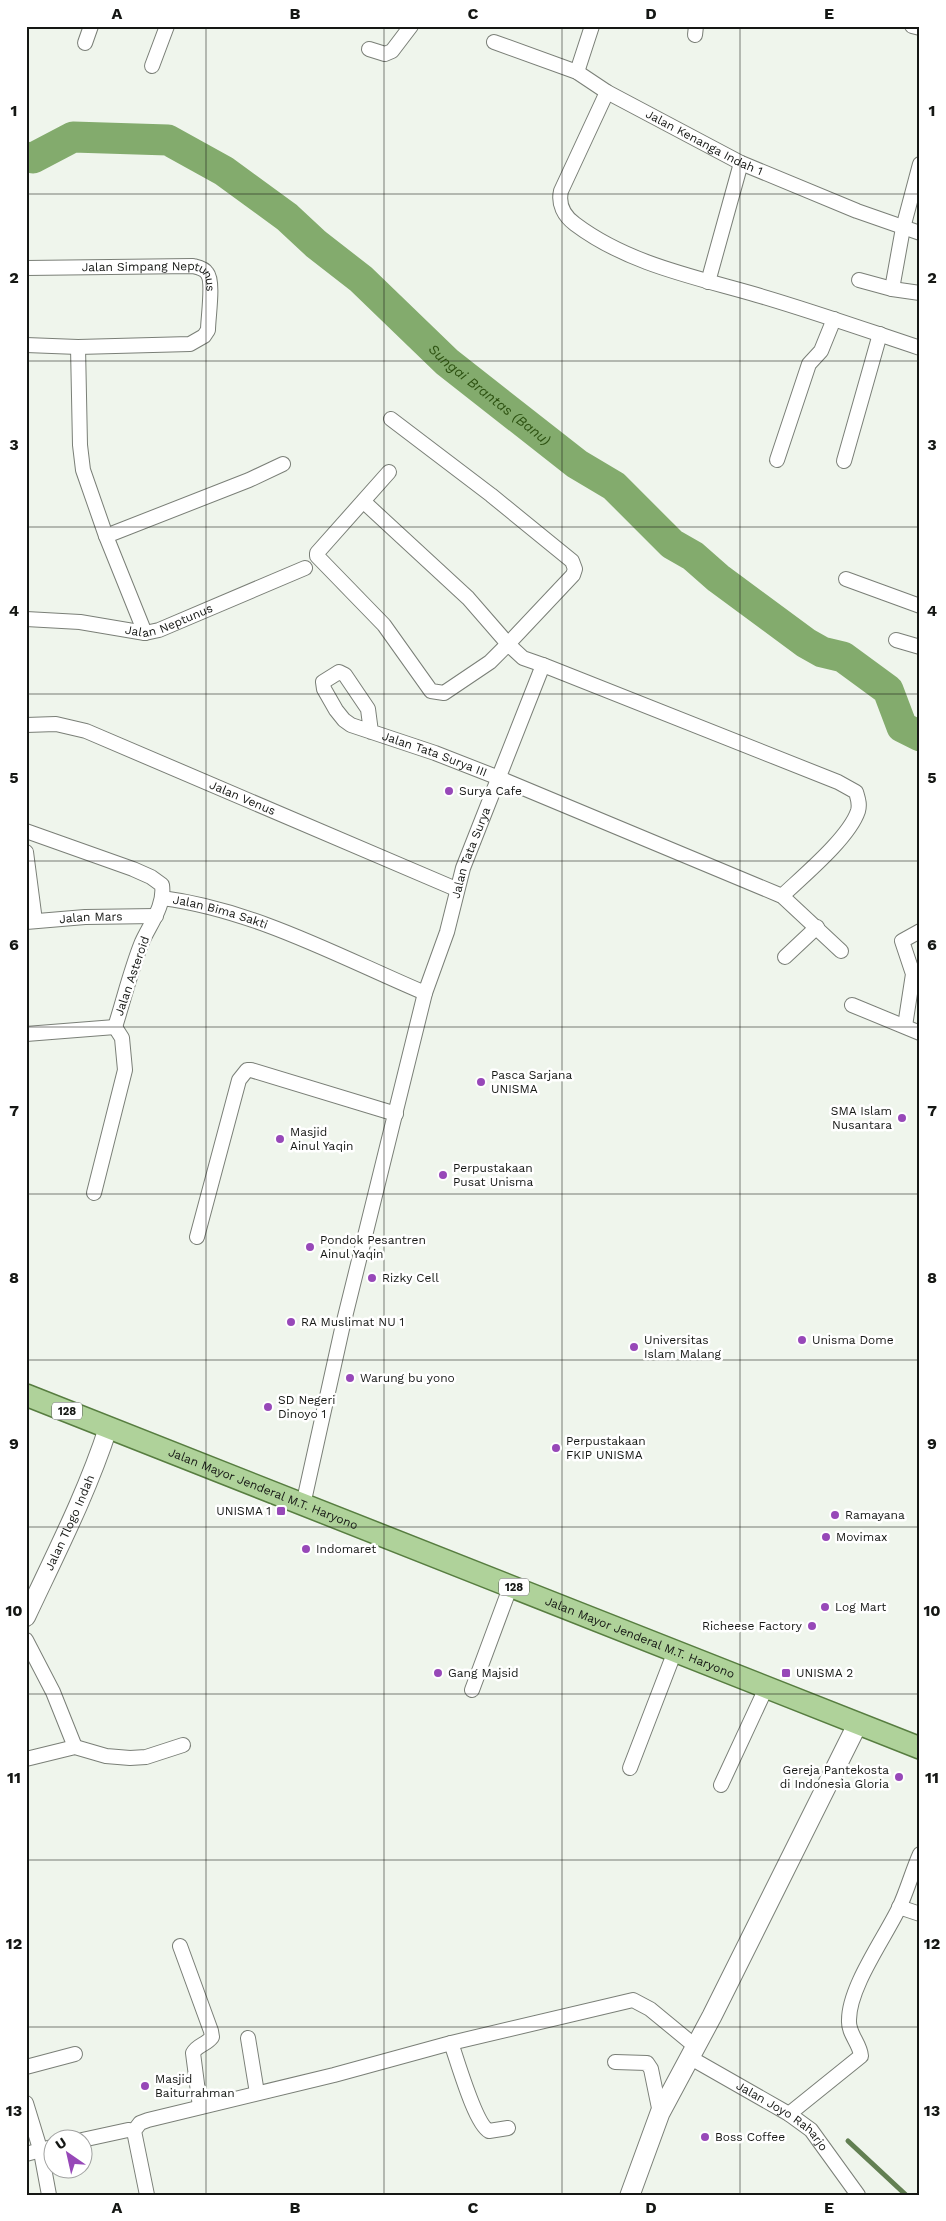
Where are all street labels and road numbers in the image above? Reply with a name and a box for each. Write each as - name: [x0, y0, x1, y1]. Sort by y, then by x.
- street label: Jalan Kenanga Indah 1: [643, 107, 765, 178]
- street label: Jalan Simpang Neptunus: [82, 259, 217, 292]
- street label: Jalan Neptunus: [124, 601, 215, 640]
- street label: Jalan Tata Surya III: [380, 729, 489, 780]
- street label: Jalan Venus: [207, 778, 278, 818]
- street label: Jalan Tata Surya: [449, 805, 493, 900]
- street label: Jalan Bima Sakti: [172, 893, 270, 932]
- street label: Jalan Mars: [59, 909, 123, 926]
- street label: Jalan Asteroid: [112, 934, 152, 1018]
- road number: 128: [52, 1402, 82, 1420]
- street label: Jalan Mayor Jenderal M.T. Haryono: [166, 1445, 360, 1532]
- street label: Jalan Tlogo Indah: [42, 1473, 97, 1573]
- road number: 128: [499, 1578, 529, 1595]
- street label: Jalan Mayor Jenderal M.T. Haryono: [543, 1594, 737, 1681]
- street label: Jalan Joyo Raharjo: [734, 2078, 831, 2154]

